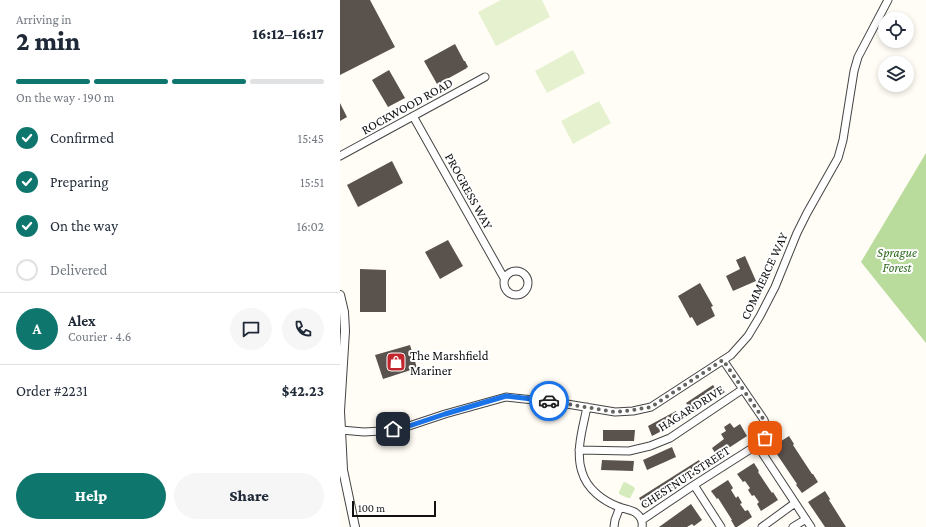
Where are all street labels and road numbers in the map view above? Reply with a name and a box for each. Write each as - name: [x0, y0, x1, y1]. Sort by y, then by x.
- street label: ROCKWOOD ROAD: [359, 75, 455, 137]
- street label: PROGRESS WAY: [442, 150, 496, 232]
- street label: COMMERCE WAY: [737, 230, 791, 322]
- street label: HAGAR DRIVE: [655, 382, 727, 434]
- street label: CHESTNUT STREET: [637, 442, 733, 512]

